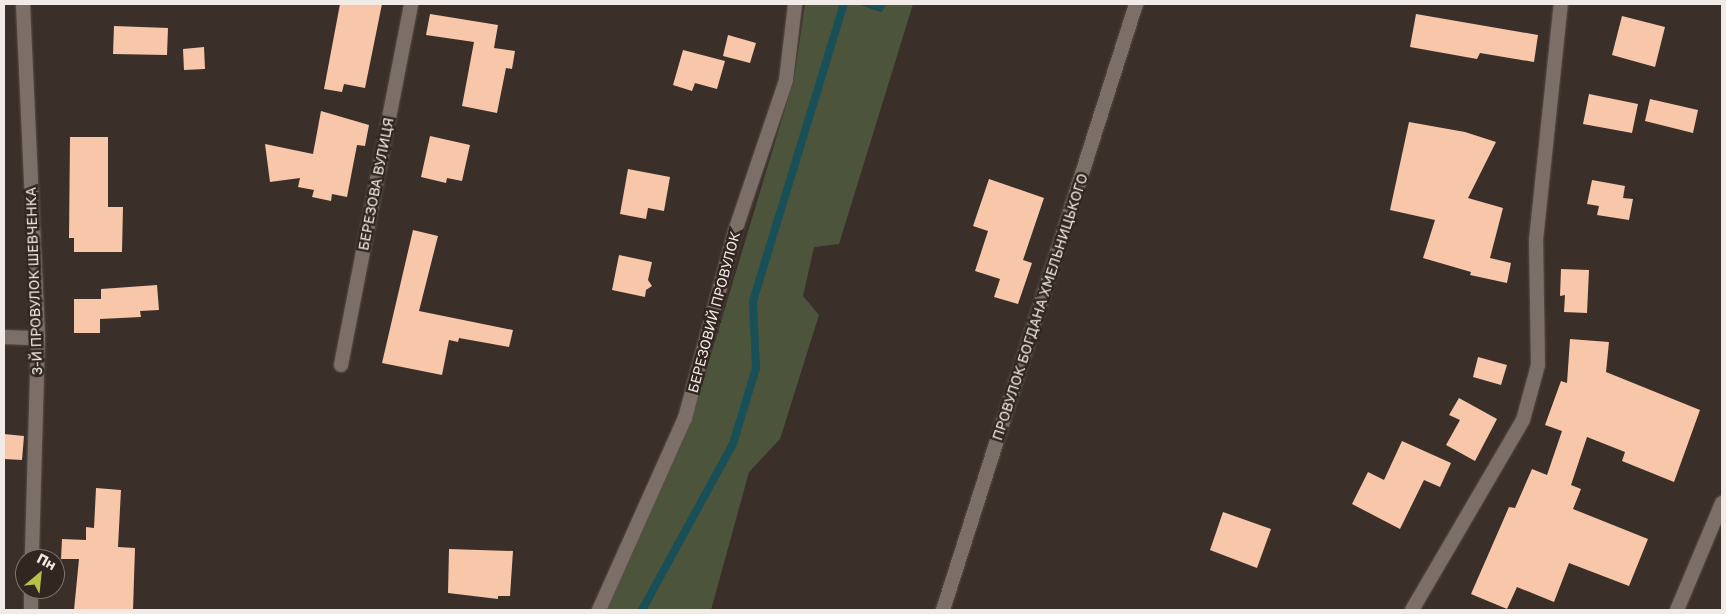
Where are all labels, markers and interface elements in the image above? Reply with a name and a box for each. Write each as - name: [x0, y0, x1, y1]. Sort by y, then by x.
- street label: БЕРЕЗОВА ВУЛИЦЯ: [355, 116, 397, 252]
- street label: ПРОВУЛОК БОГДАНА ХМЕЛЬНИЦЬКОГО: [989, 171, 1091, 443]
- street label: 3-Й ПРОВУЛОК ШЕВЧЕНКА: [22, 187, 46, 375]
- street label: БЕРЕЗОВИЙ ПРОВУЛОК: [684, 229, 744, 395]
- north arrow: [15, 549, 65, 599]
- text: Пн: [34, 549, 59, 573]

